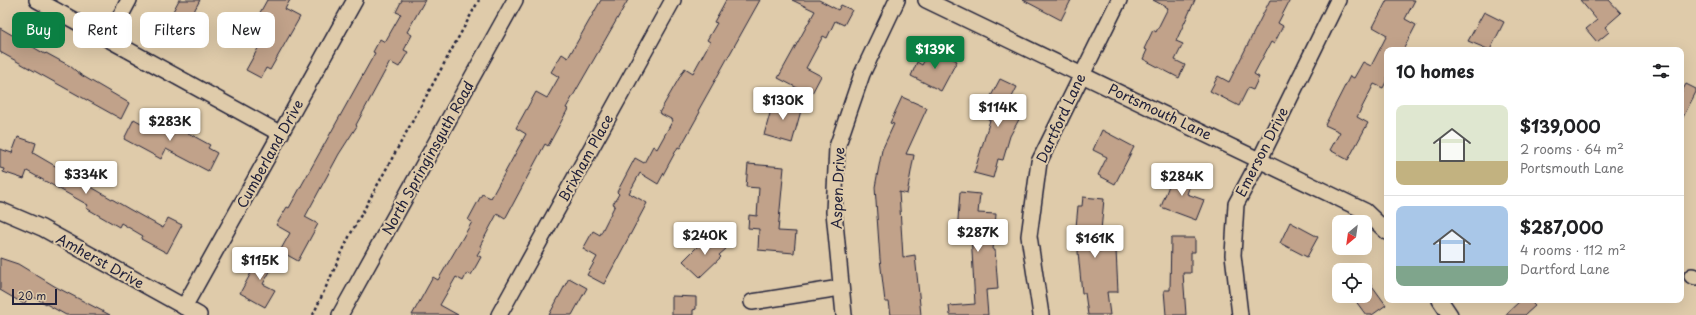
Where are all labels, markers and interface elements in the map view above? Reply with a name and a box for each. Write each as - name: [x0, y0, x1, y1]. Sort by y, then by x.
- chip: Buy: [12, 12, 65, 48]
- chip: Rent: [73, 12, 132, 48]
- chip: Filters: [140, 12, 209, 48]
- chip: New: [217, 12, 275, 48]
- pin: $139K: [907, 36, 963, 70]
- text: $139K: [915, 39, 955, 58]
- text: 10 homes: [1396, 58, 1474, 84]
- icon: filters: [1650, 60, 1672, 82]
- street label: Dartford Lane: [1031, 69, 1091, 166]
- street label: North Springinsguth Road: [376, 77, 479, 238]
- street label: Portsmouth Lane: [1105, 78, 1216, 145]
- pin: $130K: [755, 87, 811, 121]
- text: $130K: [762, 90, 804, 109]
- pin: $114K: [970, 94, 1026, 128]
- street label: Cumberland Drive: [231, 96, 308, 212]
- text: $114K: [978, 97, 1018, 116]
- street label: Emerson Drive: [1230, 103, 1293, 200]
- pin: $283K: [142, 108, 198, 142]
- street label: Brixham Place: [553, 110, 618, 205]
- text: $283K: [148, 111, 192, 130]
- text: $139,000: [1520, 113, 1601, 139]
- icon: home: [1428, 121, 1476, 169]
- text: 2 rooms · 64 m²: [1520, 139, 1624, 158]
- street label: Aspen Drive: [826, 147, 849, 229]
- text: Portsmouth Lane: [1520, 158, 1624, 177]
- pin: $334K: [58, 161, 114, 195]
- pin: $284K: [1154, 163, 1210, 197]
- text: $334K: [64, 164, 108, 183]
- text: $284K: [1160, 166, 1204, 185]
- text: $287,000: [1520, 214, 1603, 240]
- north arrow: [1332, 215, 1372, 255]
- map controls: [1332, 215, 1372, 303]
- pin: $287K: [950, 219, 1006, 253]
- pin: $240K: [677, 222, 733, 256]
- text: $287K: [957, 222, 999, 241]
- icon: home: [1428, 222, 1476, 270]
- text: $240K: [682, 225, 728, 244]
- pin: $161K: [1067, 225, 1123, 259]
- street label: Amherst Drive: [53, 228, 148, 293]
- text: $161K: [1076, 228, 1114, 247]
- text: 4 rooms · 112 m²: [1520, 240, 1626, 259]
- pin: $115K: [232, 247, 288, 281]
- text: $115K: [241, 250, 279, 269]
- text: Dartford Lane: [1520, 259, 1610, 278]
- button: locate: [1332, 263, 1372, 303]
- scale bar: [12, 287, 57, 306]
- text: 20 m: [18, 287, 46, 304]

